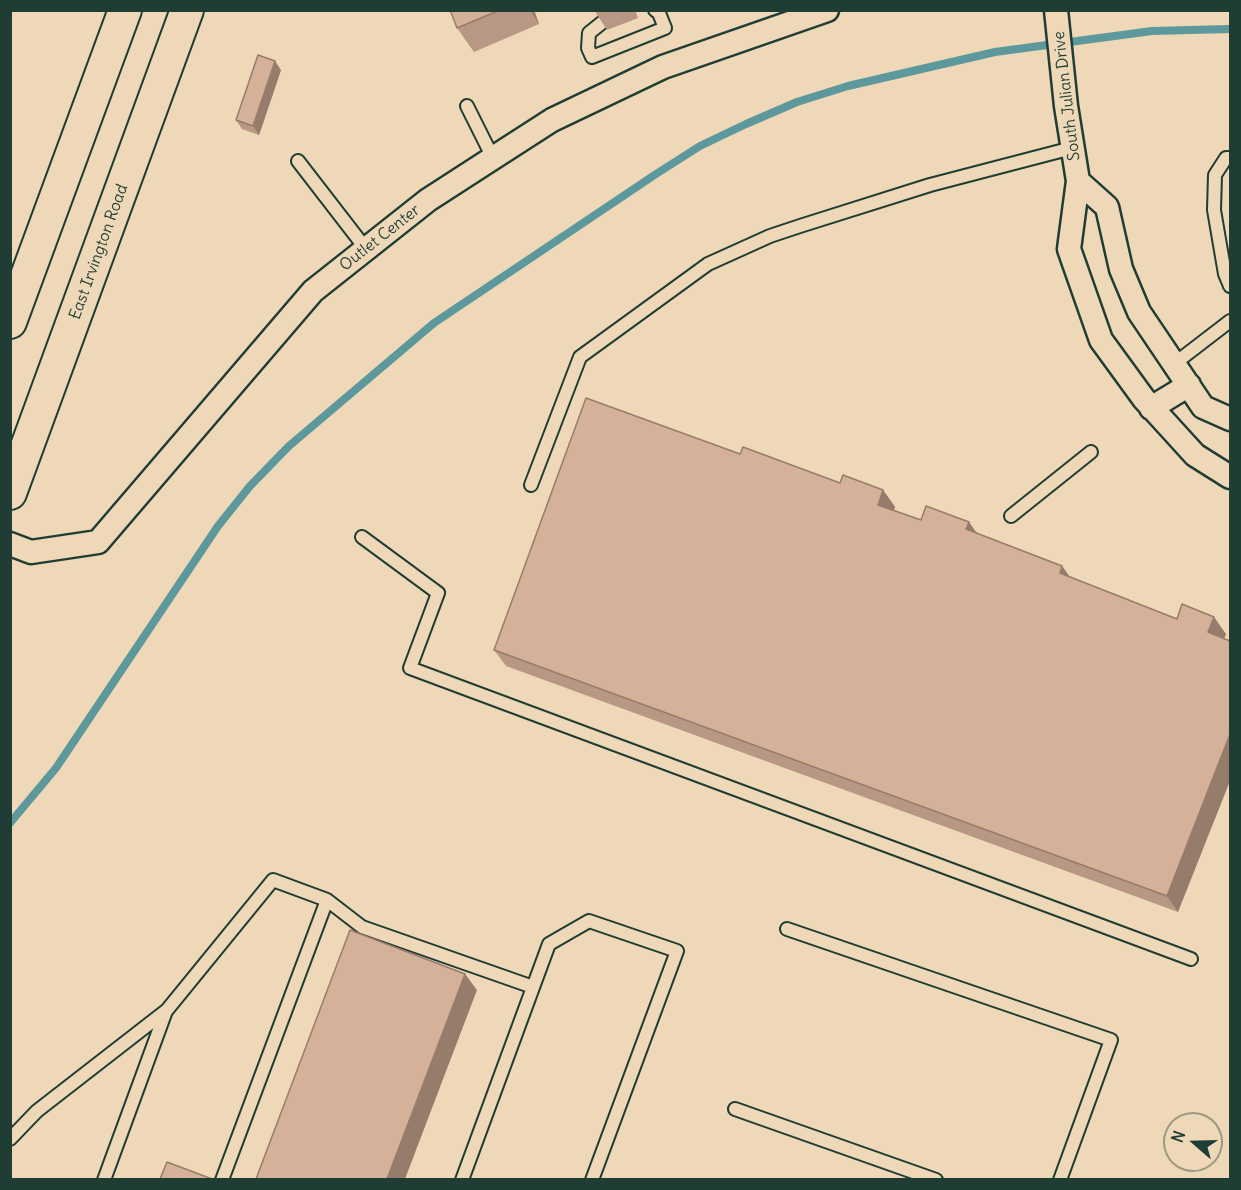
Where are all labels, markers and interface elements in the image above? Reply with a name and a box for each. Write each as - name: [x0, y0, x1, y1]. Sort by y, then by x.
- street label: South Julian Drive: [1050, 30, 1084, 162]
- street label: East Irvington Road: [66, 182, 132, 322]
- street label: Outlet Center: [336, 201, 424, 275]
- north arrow: [1163, 1112, 1223, 1172]
- text: N: [1167, 1128, 1189, 1145]

